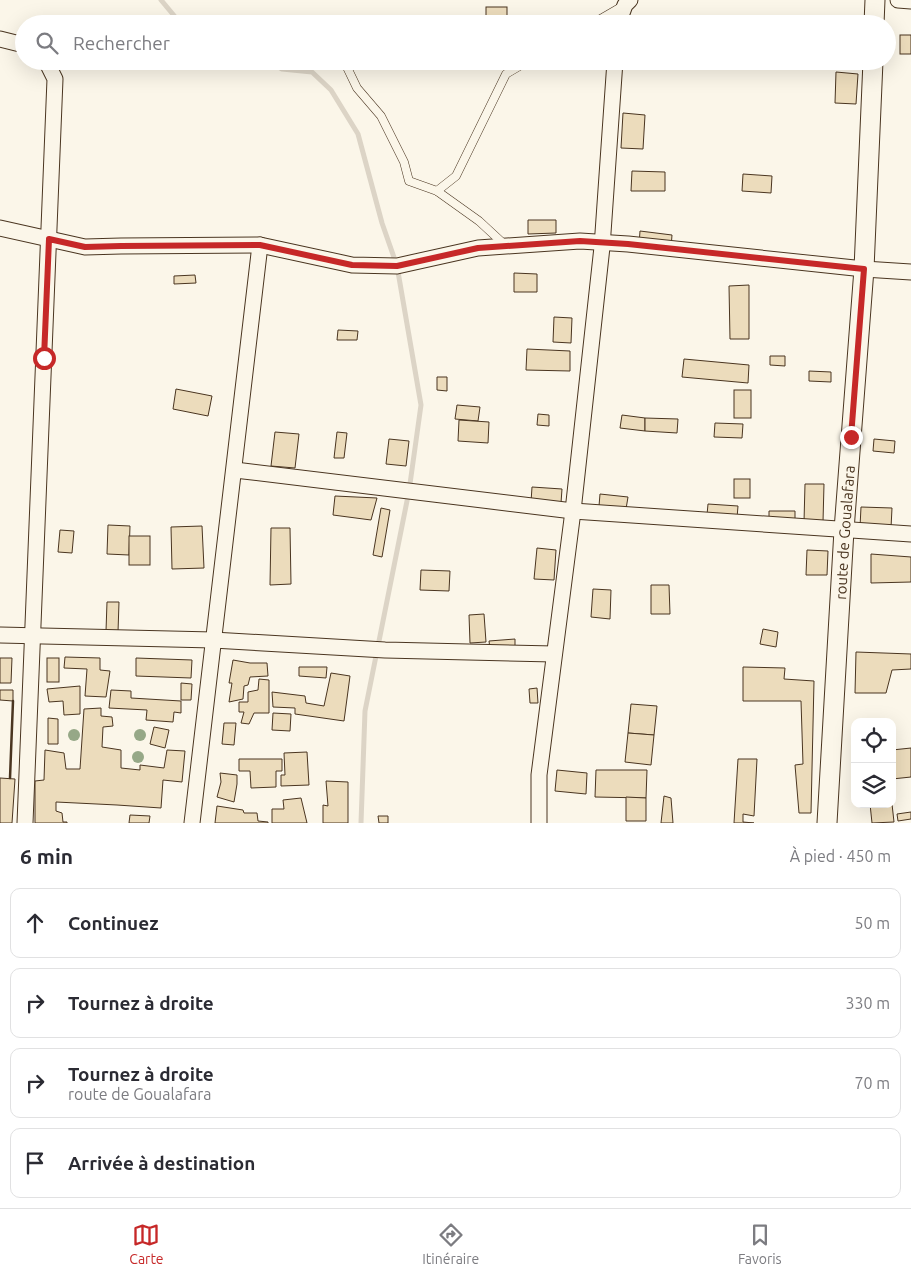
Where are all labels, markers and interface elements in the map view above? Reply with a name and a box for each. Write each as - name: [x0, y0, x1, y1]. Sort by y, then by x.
- search box: [15, 15, 896, 70]
- icon: search: [33, 29, 61, 57]
- text: Rechercher: [73, 32, 170, 54]
- route start: [33, 347, 56, 370]
- route end: [840, 426, 863, 449]
- street label: route de Goualafara: [831, 465, 857, 600]
- map controls: [851, 718, 896, 808]
- button: locate: [851, 718, 896, 763]
- button: layers: [851, 763, 896, 808]
- text: 6 min: [20, 844, 73, 868]
- text: À pied · 450 m: [790, 847, 891, 865]
- icon: ahead: [21, 909, 49, 937]
- text: Continuez: [68, 912, 158, 934]
- text: 50 m: [854, 914, 890, 932]
- icon: right: [21, 989, 49, 1017]
- text: Tournez à droite: [68, 992, 214, 1014]
- text: 330 m: [845, 994, 890, 1012]
- text: Tournez à droite: [68, 1063, 214, 1085]
- icon: right: [21, 1069, 49, 1097]
- text: 70 m: [854, 1074, 890, 1092]
- text: route de Goualafara: [68, 1085, 212, 1103]
- icon: arrive: [21, 1149, 49, 1177]
- text: Arrivée à destination: [68, 1152, 255, 1174]
- tab: Carte: [129, 1221, 164, 1267]
- tab: Itinéraire: [422, 1221, 479, 1267]
- tab: Favoris: [738, 1221, 782, 1267]

